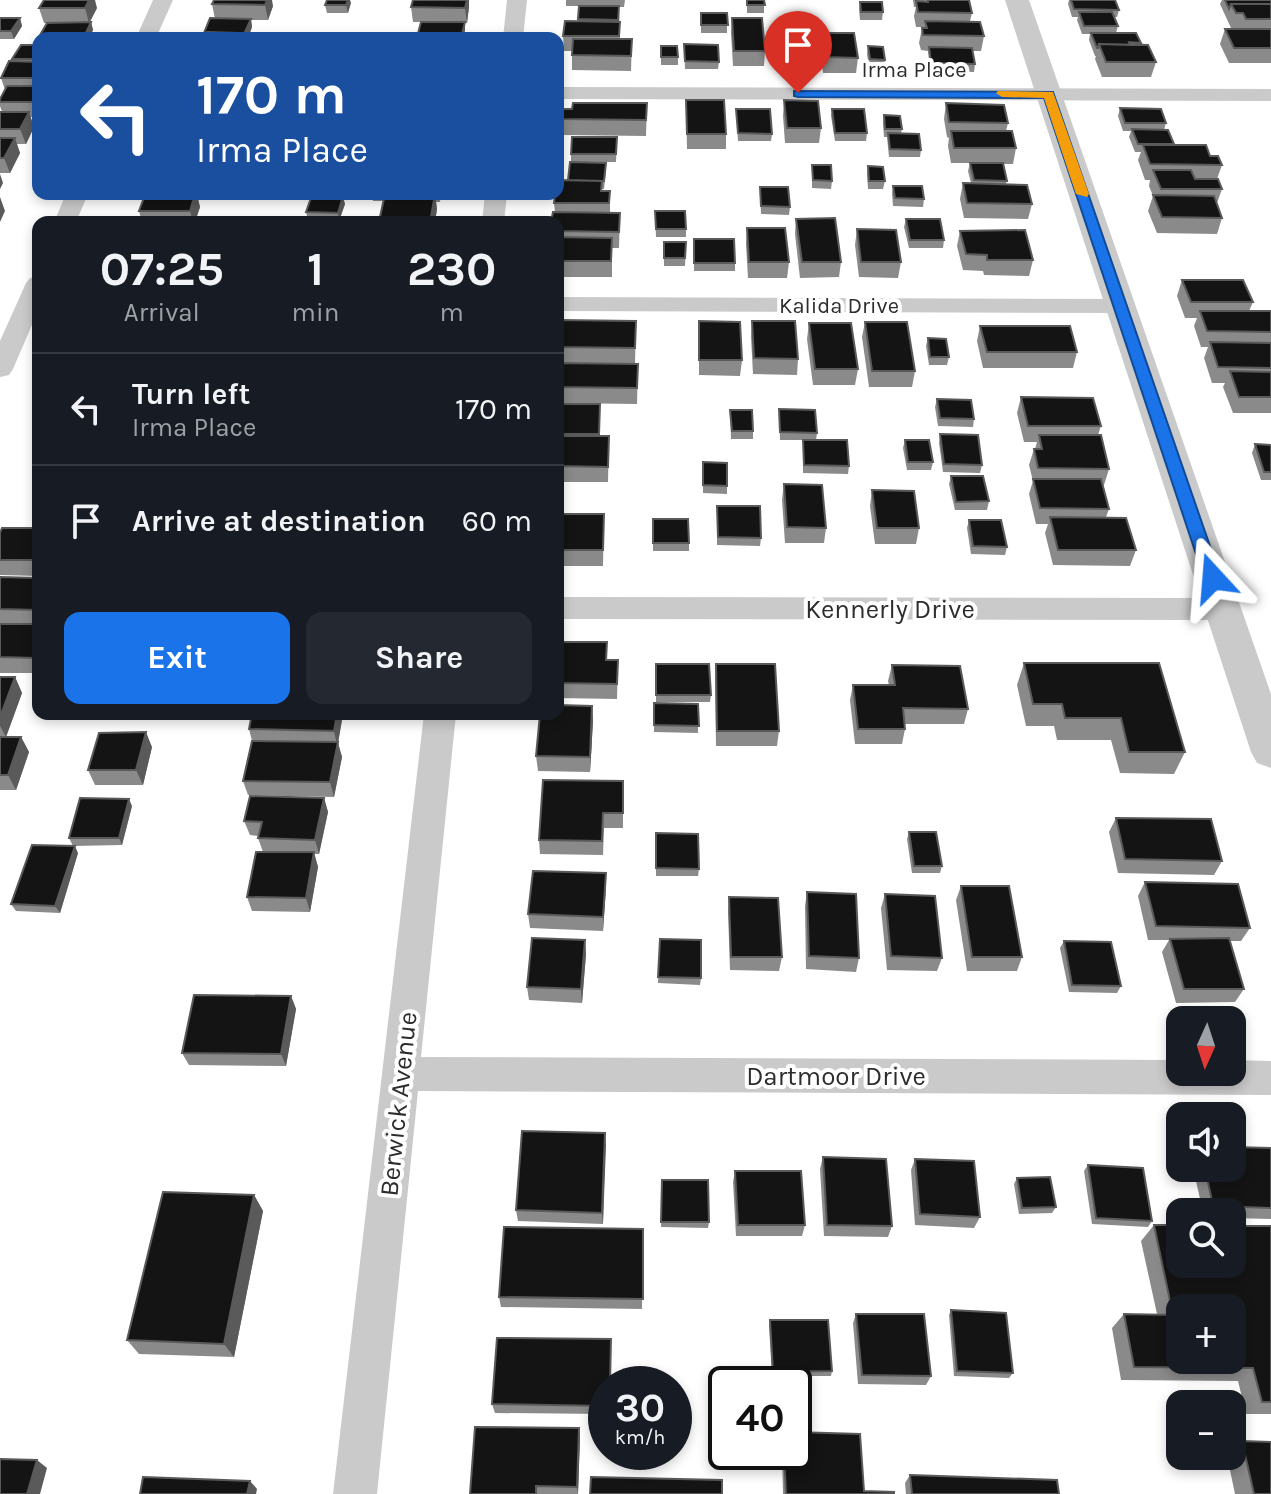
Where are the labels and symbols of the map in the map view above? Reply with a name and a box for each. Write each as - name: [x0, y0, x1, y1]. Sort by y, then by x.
- pin: [764, 11, 832, 93]
- street label: Irma Place: [861, 57, 967, 83]
- street label: Kalida Drive: [779, 293, 899, 319]
- position arrow: [1171, 536, 1255, 620]
- street label: Kennerly Drive: [805, 594, 975, 625]
- north arrow: [1166, 1006, 1246, 1086]
- street label: Berwick Avenue: [373, 1010, 424, 1198]
- street label: Dartmoor Drive: [746, 1061, 926, 1092]
- speed limit sign: 40: [708, 1366, 812, 1470]

